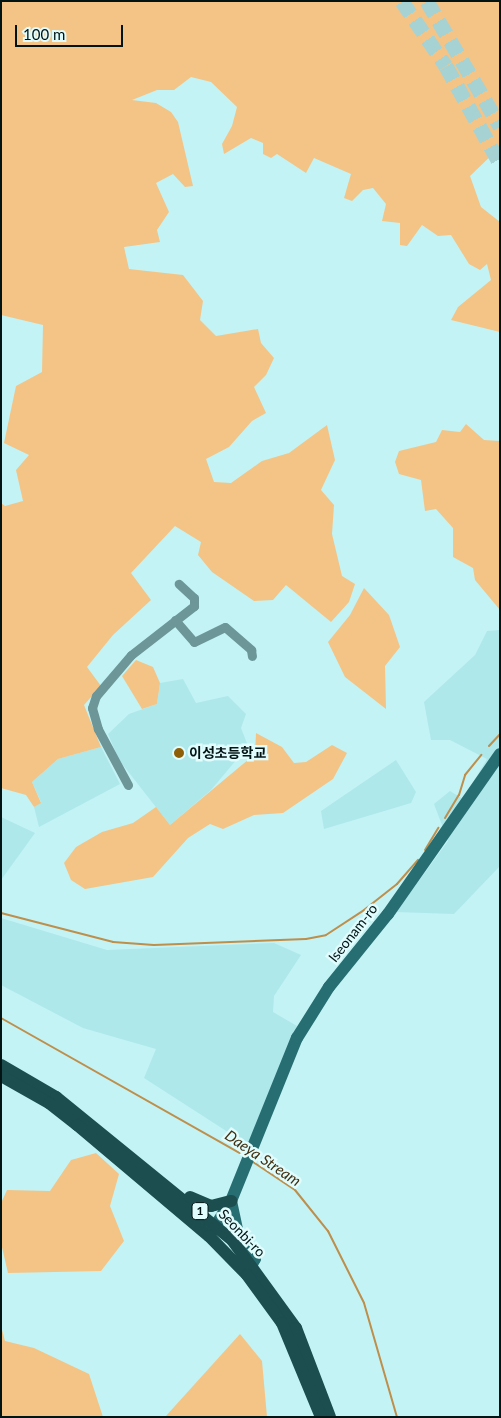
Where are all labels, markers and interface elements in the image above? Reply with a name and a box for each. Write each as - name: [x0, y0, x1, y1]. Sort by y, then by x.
- scale bar: [18, 15, 125, 47]
- text: 100 m: [23, 25, 65, 43]
- place label: 이성초등학교: [189, 745, 266, 761]
- marker: 이성초등학교: [173, 747, 185, 759]
- street label: Iseonam-ro: [325, 901, 381, 965]
- water label: Daeya Stream: [222, 1126, 304, 1190]
- road number: 1: [191, 1202, 209, 1220]
- street label: Seonbi-ro: [215, 1206, 269, 1260]

